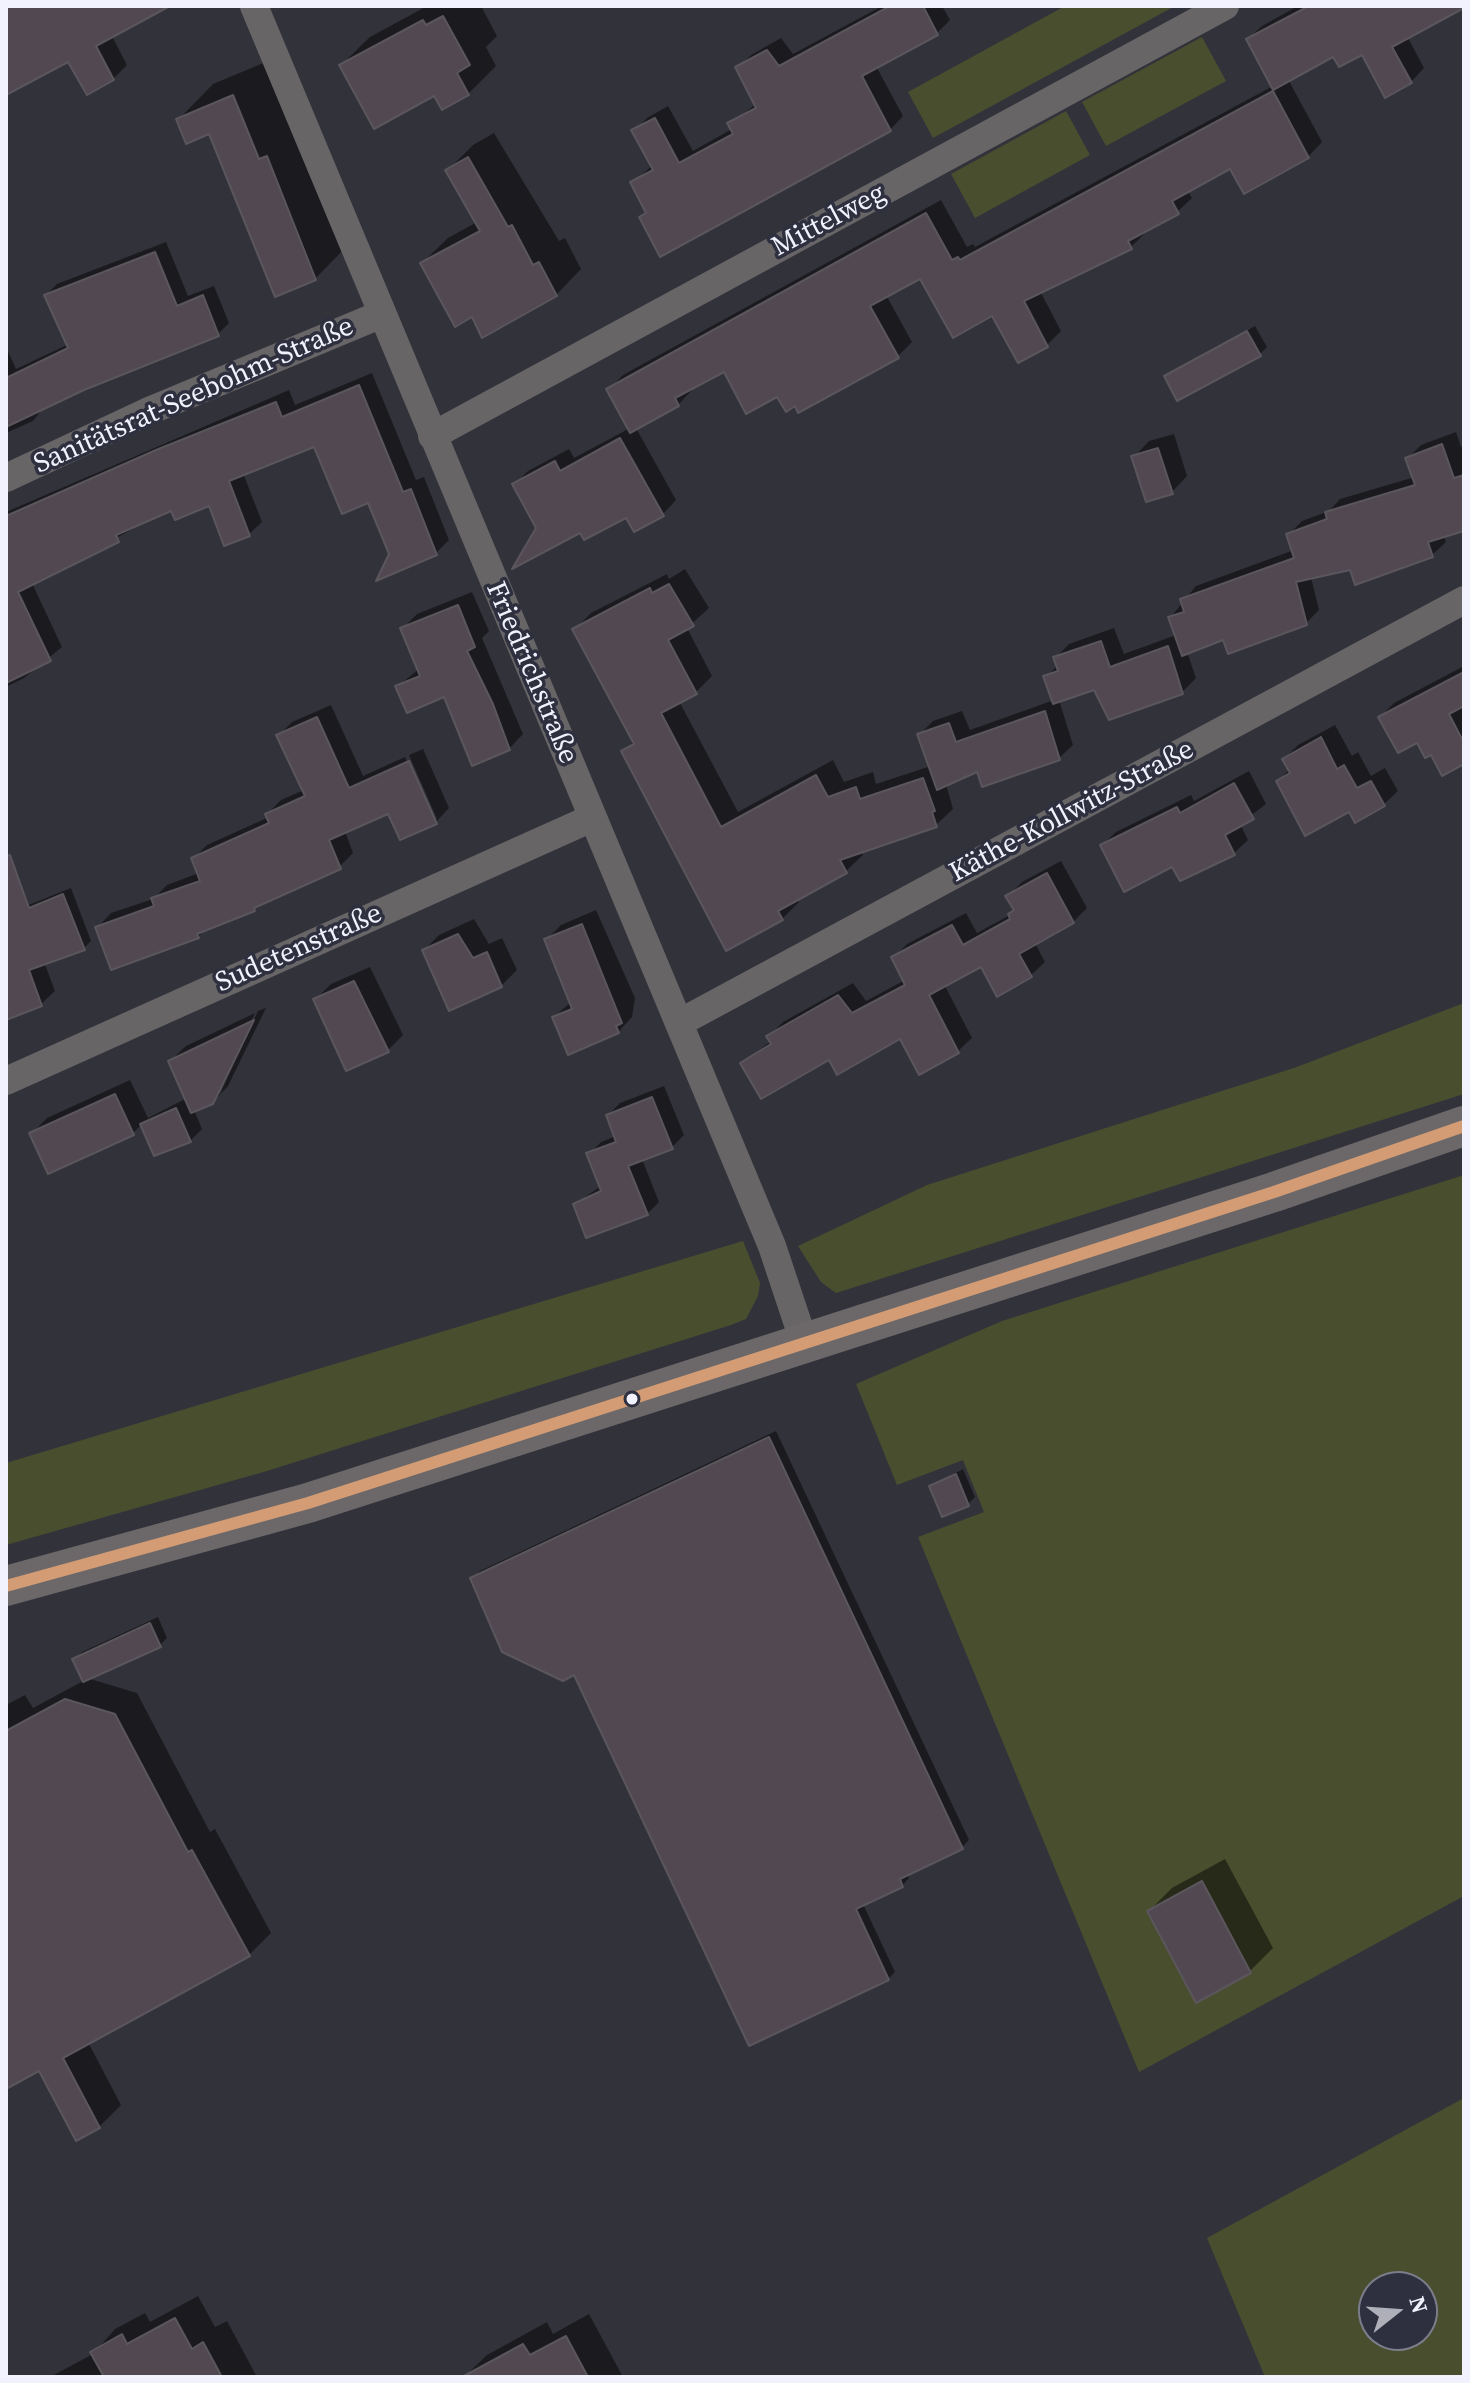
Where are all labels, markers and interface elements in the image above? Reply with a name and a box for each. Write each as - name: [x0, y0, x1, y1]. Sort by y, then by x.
- street label: Mittelweg: [766, 177, 892, 265]
- street label: Sanitätsrat-Seebohm-Straße: [29, 310, 359, 482]
- street label: Friedrichstraße: [478, 577, 584, 769]
- street label: Käthe-Kollwitz-Straße: [944, 733, 1200, 891]
- street label: Sudetenstraße: [211, 897, 387, 1001]
- unlabelled marker: [624, 1391, 640, 1407]
- north arrow: [1358, 2271, 1438, 2351]
- text: N: [1402, 2293, 1436, 2317]

